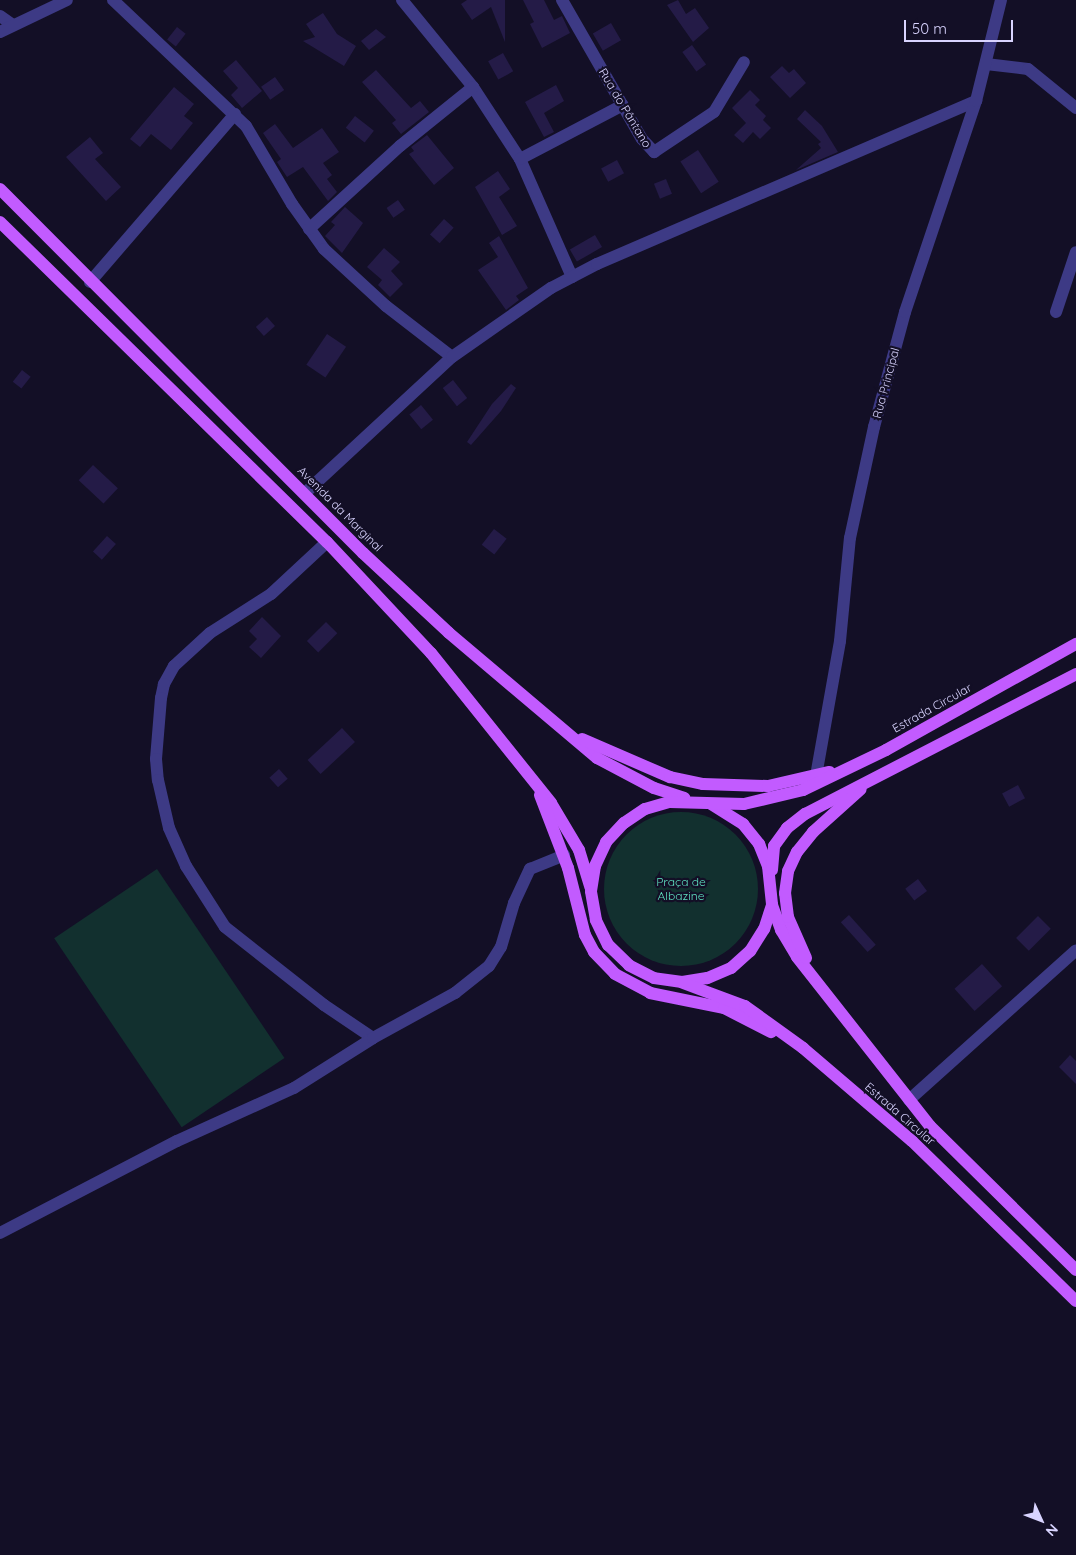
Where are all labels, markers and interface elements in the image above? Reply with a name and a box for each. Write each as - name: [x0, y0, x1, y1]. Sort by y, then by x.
- scale bar: [906, 10, 1015, 42]
- text: 50 m: [912, 19, 947, 38]
- street label: Rua do Pântano: [596, 66, 654, 150]
- street label: Rua Principal: [870, 346, 902, 420]
- street label: Avenida da Marginal: [294, 463, 386, 555]
- street label: Estrada Circular: [890, 680, 974, 736]
- park label: Praça de Albazine: [656, 875, 706, 903]
- street label: Estrada Circular: [862, 1080, 938, 1148]
- north arrow: [1016, 1495, 1066, 1545]
- text: N: [1042, 1520, 1062, 1540]

